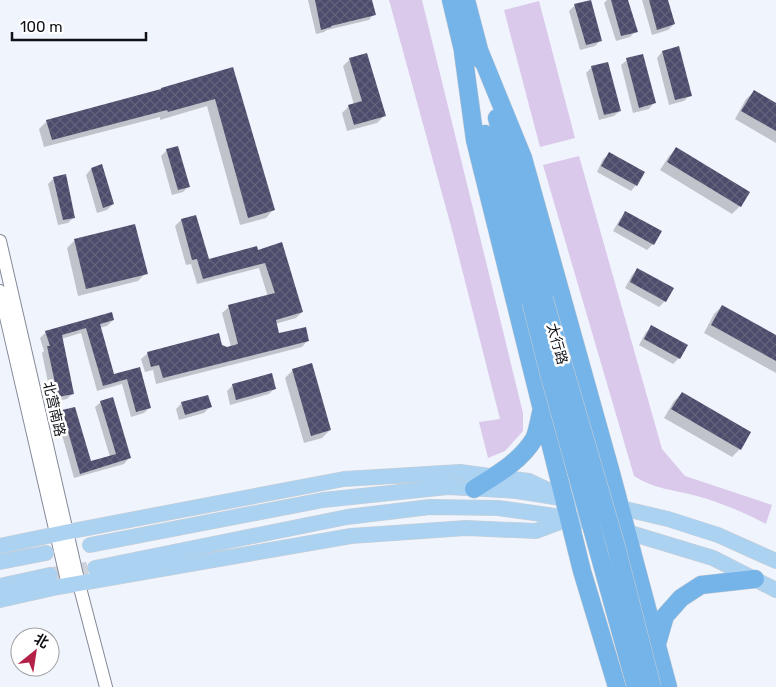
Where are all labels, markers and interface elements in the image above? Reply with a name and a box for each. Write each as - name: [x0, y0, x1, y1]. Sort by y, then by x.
- scale bar: [12, 10, 146, 42]
- text: 100 m: [20, 18, 62, 36]
- street label: 太行路: [543, 321, 571, 367]
- street label: 北营南路: [39, 380, 69, 438]
- north arrow: [10, 627, 60, 677]
- text: 北: [31, 630, 52, 652]

